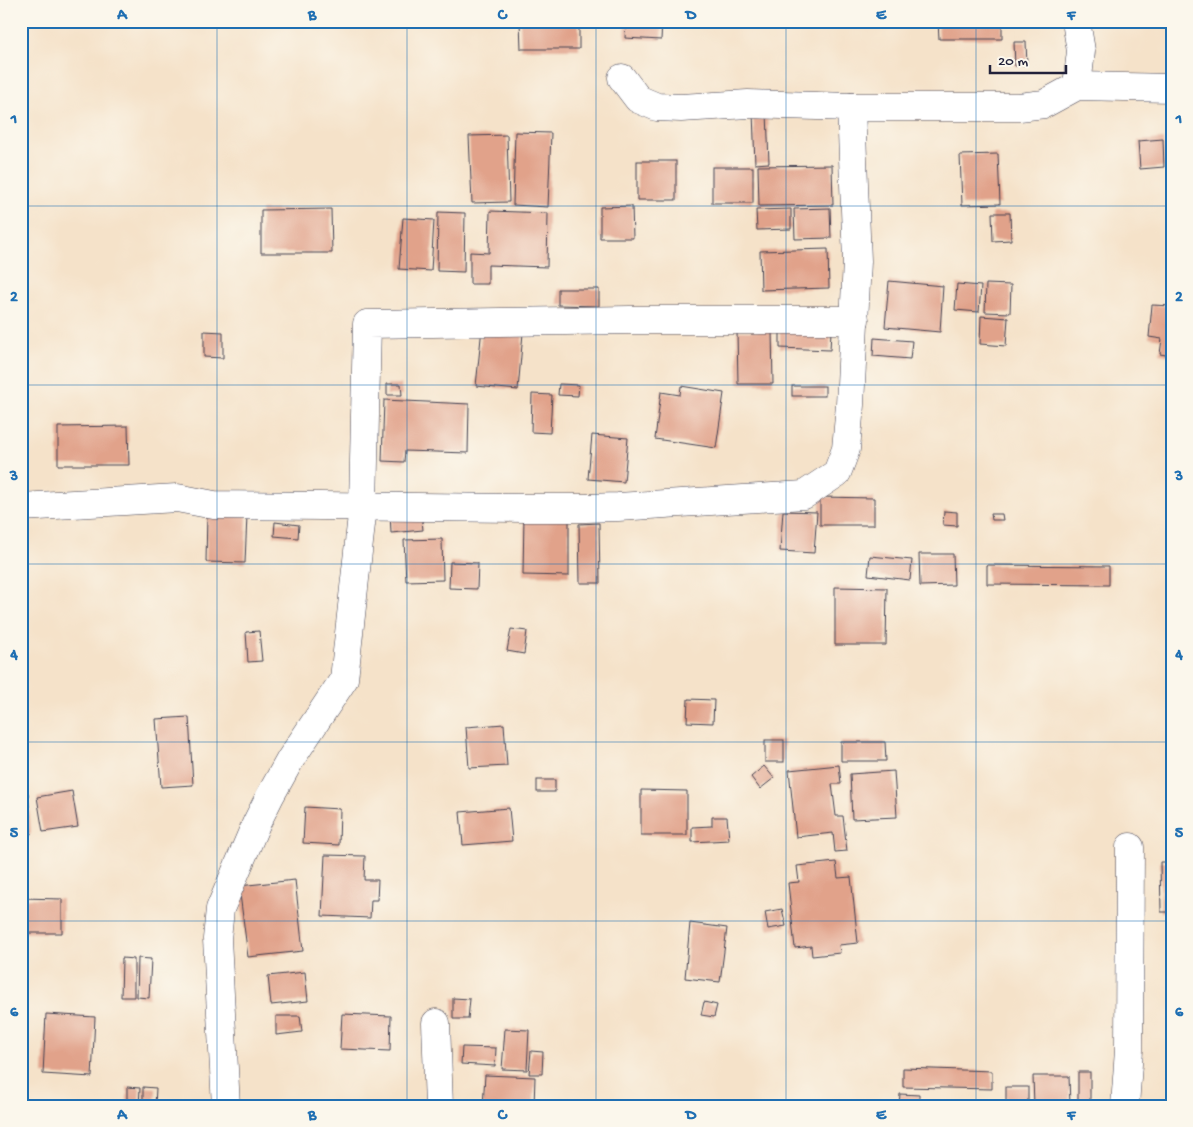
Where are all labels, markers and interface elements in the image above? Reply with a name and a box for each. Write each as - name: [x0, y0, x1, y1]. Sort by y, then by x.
- text: A: [116, 7, 128, 26]
- text: B: [307, 7, 317, 26]
- text: C: [497, 7, 508, 26]
- text: D: [684, 7, 697, 26]
- text: E: [876, 7, 887, 26]
- text: F: [1066, 7, 1077, 26]
- scale bar: [990, 42, 1067, 74]
- text: 20 m: [998, 53, 1028, 71]
- text: 1: [10, 111, 17, 130]
- text: 1: [1175, 111, 1182, 130]
- text: 2: [10, 289, 18, 308]
- text: 2: [1175, 289, 1183, 308]
- text: 3: [9, 468, 18, 487]
- text: 3: [1174, 468, 1183, 487]
- text: 4: [9, 647, 18, 666]
- text: 4: [1174, 647, 1183, 666]
- text: 5: [10, 825, 19, 844]
- text: 5: [1175, 825, 1184, 844]
- text: 6: [10, 1004, 19, 1023]
- text: 6: [1175, 1004, 1184, 1023]
- text: A: [116, 1107, 128, 1126]
- text: B: [307, 1107, 317, 1126]
- text: C: [497, 1107, 508, 1126]
- text: D: [684, 1107, 697, 1126]
- text: E: [876, 1107, 887, 1126]
- text: F: [1066, 1107, 1077, 1126]

